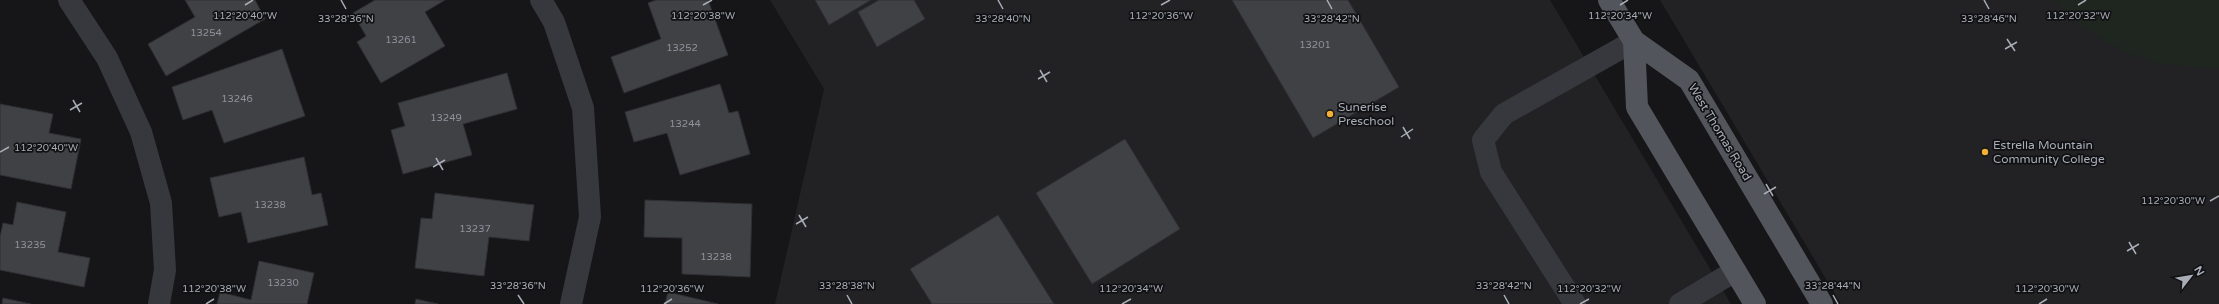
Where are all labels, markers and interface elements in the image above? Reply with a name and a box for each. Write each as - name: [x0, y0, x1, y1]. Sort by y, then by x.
- text: 112°20'40"W: [213, 10, 277, 22]
- text: 112°20'38"W: [671, 10, 735, 22]
- text: 112°20'36"W: [1129, 10, 1193, 22]
- text: 112°20'34"W: [1588, 10, 1652, 22]
- text: 112°20'32"W: [2046, 10, 2110, 22]
- text: 33°28'36"N: [318, 13, 374, 25]
- text: 33°28'40"N: [975, 13, 1031, 25]
- text: 33°28'42"N: [1304, 13, 1360, 25]
- text: 33°28'46"N: [1961, 13, 2017, 25]
- house number: 13254: [190, 27, 222, 39]
- house number: 13261: [385, 34, 417, 46]
- house number: 13201: [1299, 39, 1331, 51]
- house number: 13252: [666, 42, 698, 54]
- street label: West Thomas Road: [1686, 81, 1754, 183]
- house number: 13246: [221, 93, 253, 105]
- place label: Sunerise Preschool: [1338, 100, 1394, 128]
- marker: Sunerise Preschool: [1325, 109, 1335, 119]
- house number: 13249: [430, 112, 462, 124]
- house number: 13244: [669, 118, 701, 130]
- place label: Estrella Mountain Community College: [1993, 138, 2105, 166]
- text: 112°20'40"W: [14, 142, 78, 154]
- marker: Estrella Mountain Community College: [1980, 147, 1990, 157]
- text: 112°20'30"W: [2141, 195, 2205, 207]
- house number: 13238: [254, 199, 286, 211]
- house number: 13237: [459, 223, 491, 235]
- house number: 13235: [14, 239, 46, 251]
- house number: 13238: [700, 251, 732, 263]
- north arrow: [2171, 256, 2211, 296]
- text: N: [2191, 264, 2207, 278]
- house number: 13230: [267, 277, 299, 289]
- text: 33°28'36"N: [490, 280, 546, 292]
- text: 33°28'38"N: [819, 280, 875, 292]
- text: 33°28'42"N: [1476, 280, 1532, 292]
- text: 33°28'44"N: [1805, 280, 1861, 292]
- text: 112°20'38"W: [182, 283, 246, 295]
- text: 112°20'36"W: [640, 283, 704, 295]
- text: 112°20'34"W: [1099, 283, 1163, 295]
- text: 112°20'32"W: [1557, 283, 1621, 295]
- text: 112°20'30"W: [2015, 283, 2079, 295]

